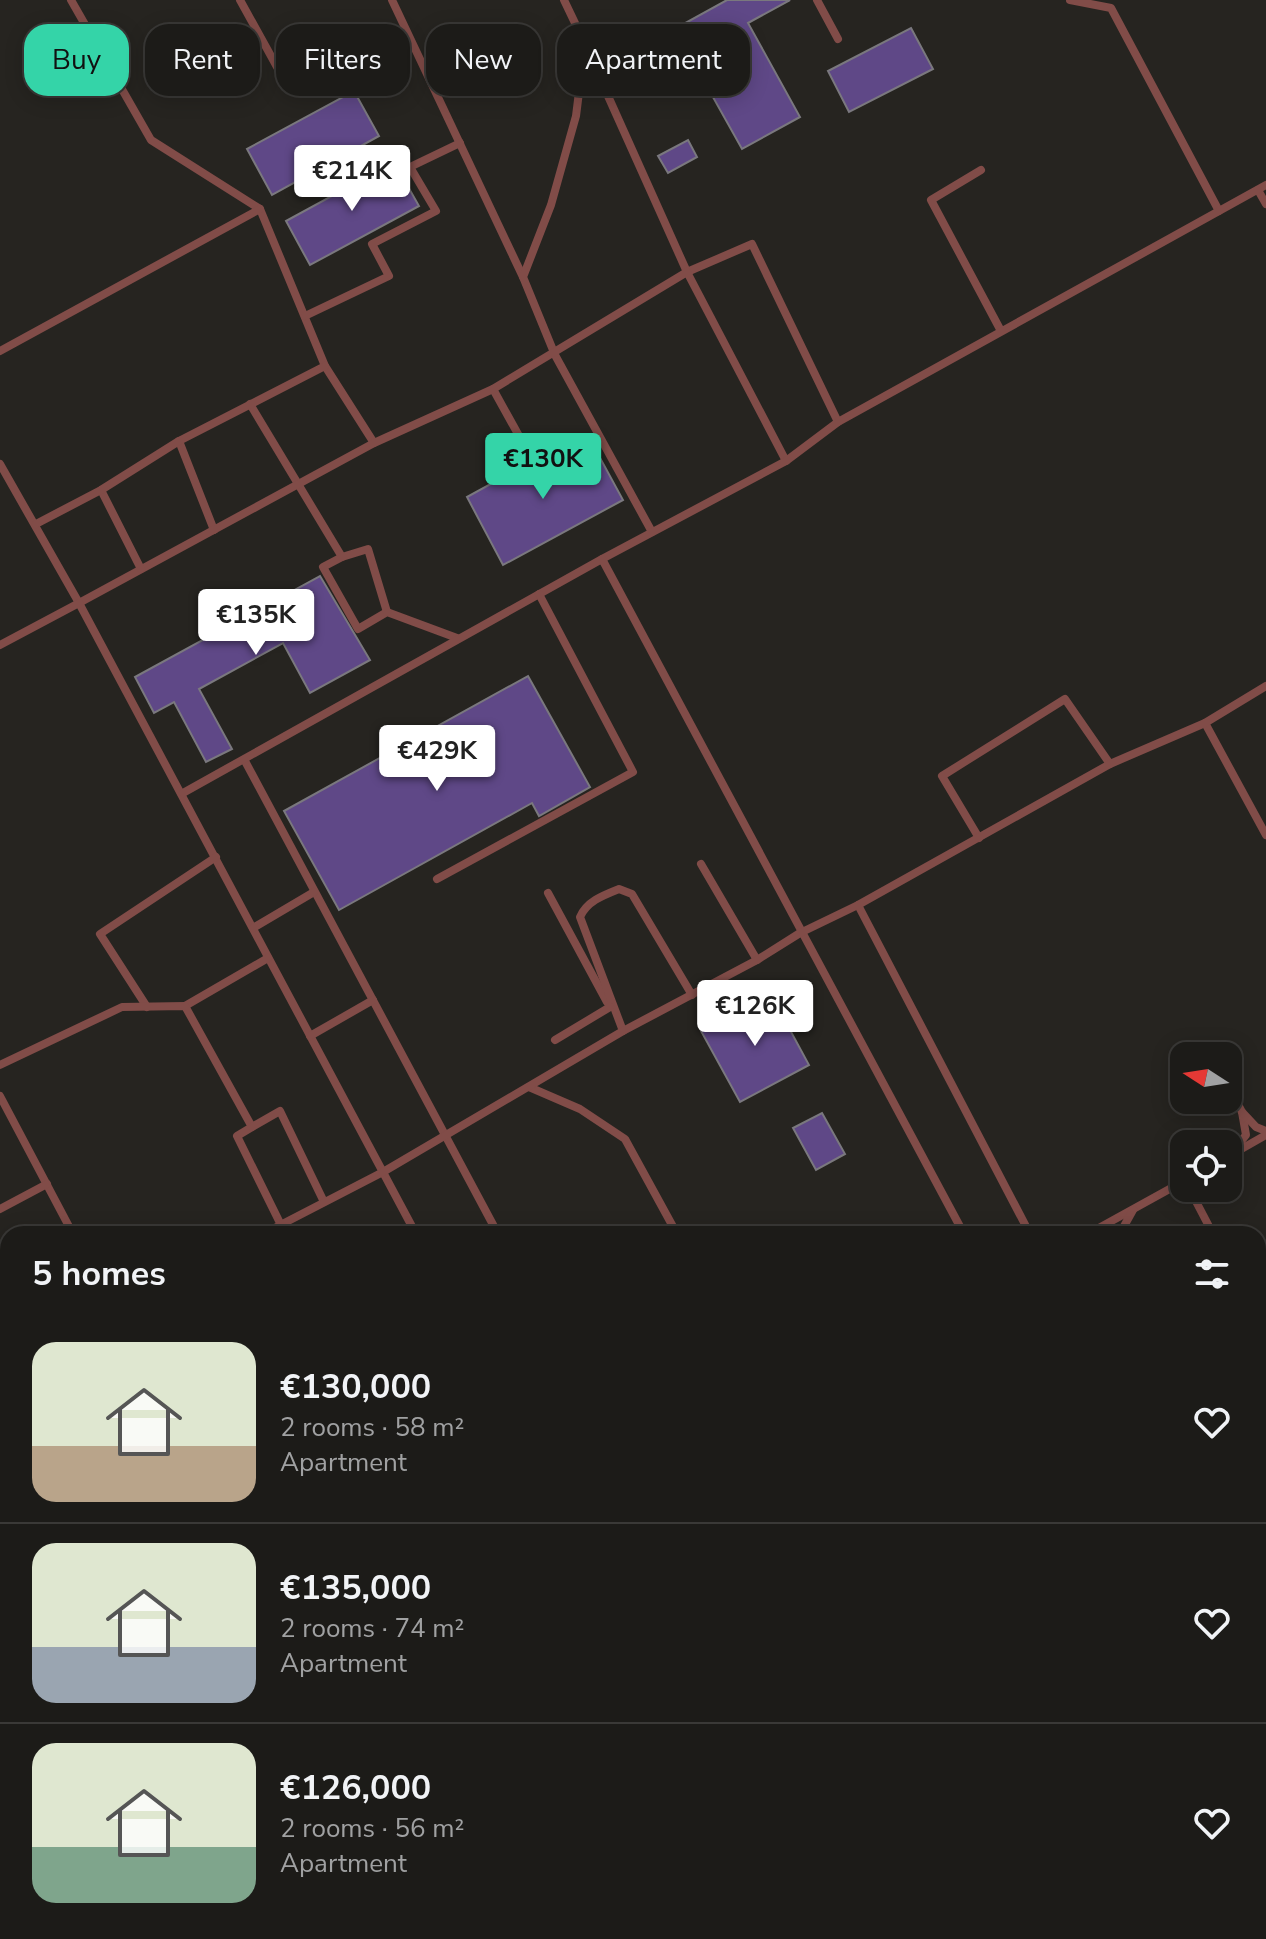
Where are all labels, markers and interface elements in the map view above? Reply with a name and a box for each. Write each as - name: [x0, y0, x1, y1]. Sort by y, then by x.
- chip: Buy: [24, 24, 129, 96]
- chip: Rent: [145, 24, 260, 96]
- chip: Filters: [276, 24, 410, 96]
- chip: New: [426, 24, 541, 96]
- chip: Apartment: [557, 24, 750, 96]
- pin: €214K: [296, 145, 408, 213]
- text: €214K: [312, 153, 392, 188]
- pin: €130K: [487, 433, 599, 501]
- text: €130K: [503, 441, 583, 476]
- pin: €135K: [200, 589, 312, 657]
- text: €135K: [216, 597, 296, 632]
- pin: €429K: [381, 725, 493, 793]
- text: €429K: [397, 733, 477, 768]
- pin: €126K: [699, 980, 811, 1048]
- text: €126K: [715, 988, 795, 1023]
- north arrow: [1170, 1042, 1242, 1114]
- map controls: [1170, 1042, 1242, 1202]
- button: locate: [1170, 1130, 1242, 1202]
- text: 5 homes: [32, 1251, 166, 1297]
- icon: filters: [1190, 1252, 1234, 1296]
- text: €130,000: [280, 1364, 431, 1410]
- icon: home: [96, 1374, 192, 1470]
- icon: heart: [1190, 1400, 1234, 1444]
- text: 2 rooms · 58 m²: [280, 1410, 464, 1445]
- text: Apartment: [280, 1445, 407, 1480]
- text: €135,000: [280, 1565, 431, 1611]
- icon: home: [96, 1575, 192, 1671]
- icon: heart: [1190, 1601, 1234, 1645]
- text: 2 rooms · 74 m²: [280, 1611, 464, 1646]
- text: Apartment: [280, 1646, 407, 1681]
- text: €126,000: [280, 1765, 431, 1811]
- icon: home: [96, 1775, 192, 1871]
- icon: heart: [1190, 1801, 1234, 1845]
- text: 2 rooms · 56 m²: [280, 1811, 464, 1846]
- text: Apartment: [280, 1846, 407, 1881]

